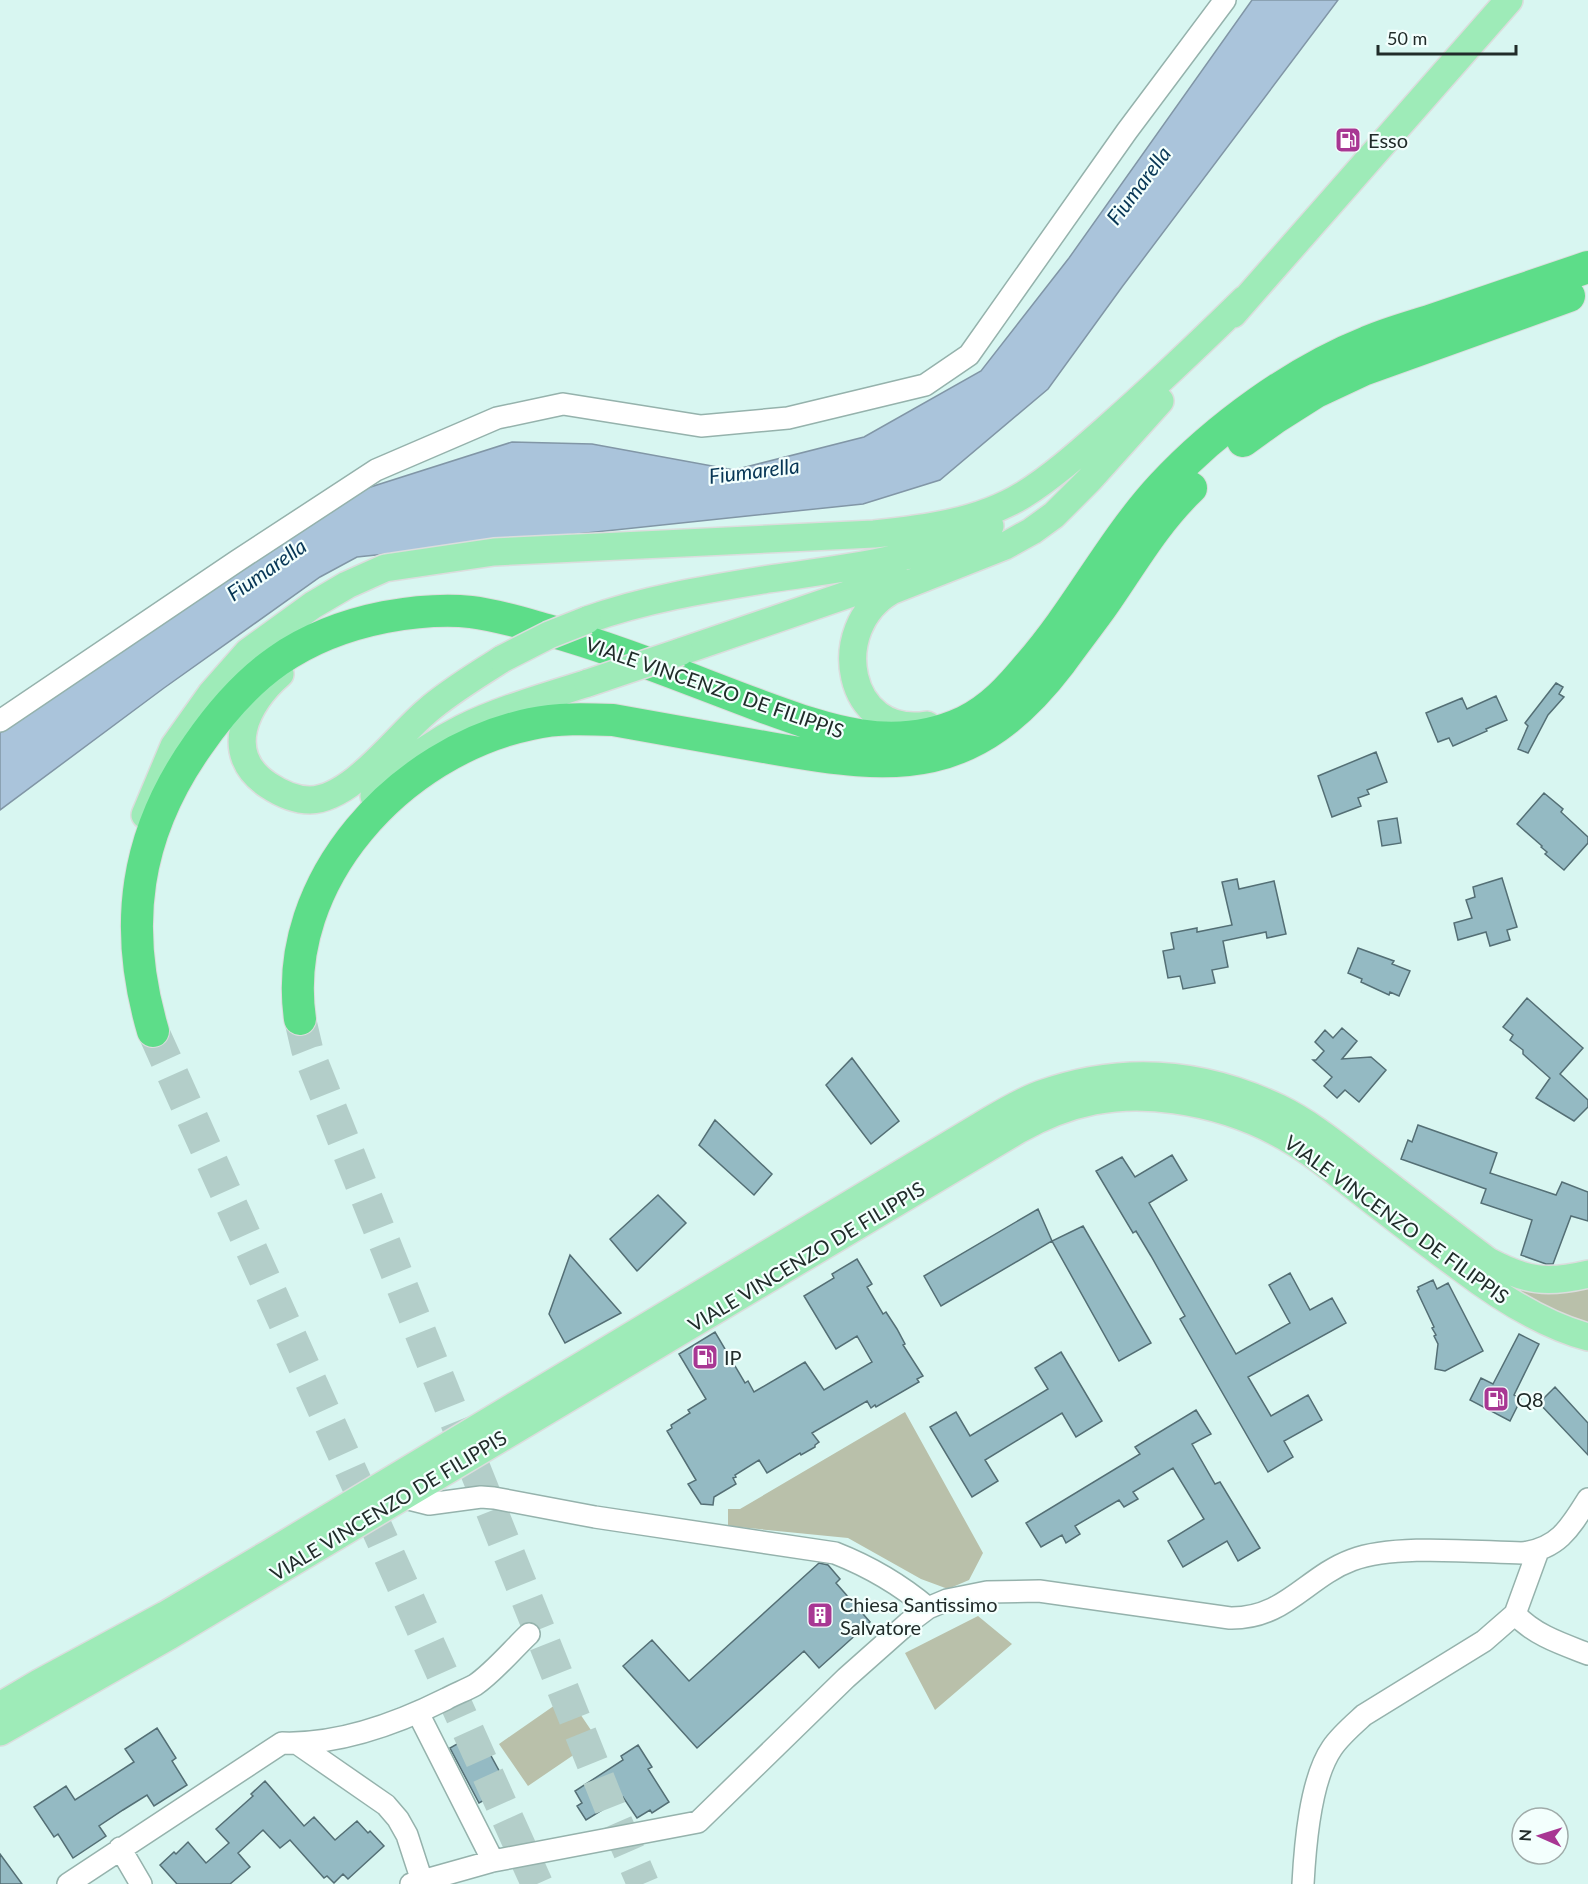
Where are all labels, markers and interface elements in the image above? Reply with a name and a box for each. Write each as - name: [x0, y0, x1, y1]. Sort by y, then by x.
- scale bar: [1378, 18, 1516, 56]
- text: 50 m: [1387, 27, 1427, 49]
- fuel station icon: Esso: [1333, 125, 1363, 155]
- place label: Esso: [1368, 128, 1408, 152]
- water label: Fiumarella: [1101, 141, 1175, 229]
- water label: Fiumarella: [707, 452, 801, 488]
- water label: Fiumarella: [221, 533, 311, 605]
- street label: VIALE VINCENZO DE FILIPPIS: [583, 631, 847, 743]
- street label: VIALE VINCENZO DE FILIPPIS: [1280, 1130, 1514, 1308]
- street label: VIALE VINCENZO DE FILIPPIS: [683, 1176, 929, 1336]
- fuel station icon: IP: [690, 1342, 720, 1372]
- place label: IP: [724, 1345, 742, 1369]
- fuel station icon: Q8: [1481, 1384, 1511, 1414]
- place label: Q8: [1516, 1387, 1544, 1411]
- street label: VIALE VINCENZO DE FILIPPIS: [265, 1425, 511, 1585]
- place label: Chiesa Santissimo Salvatore: [840, 1592, 998, 1639]
- building icon: Chiesa Santissimo Salvatore: [805, 1600, 835, 1630]
- north arrow: [1510, 1806, 1570, 1866]
- text: N: [1515, 1829, 1534, 1842]

